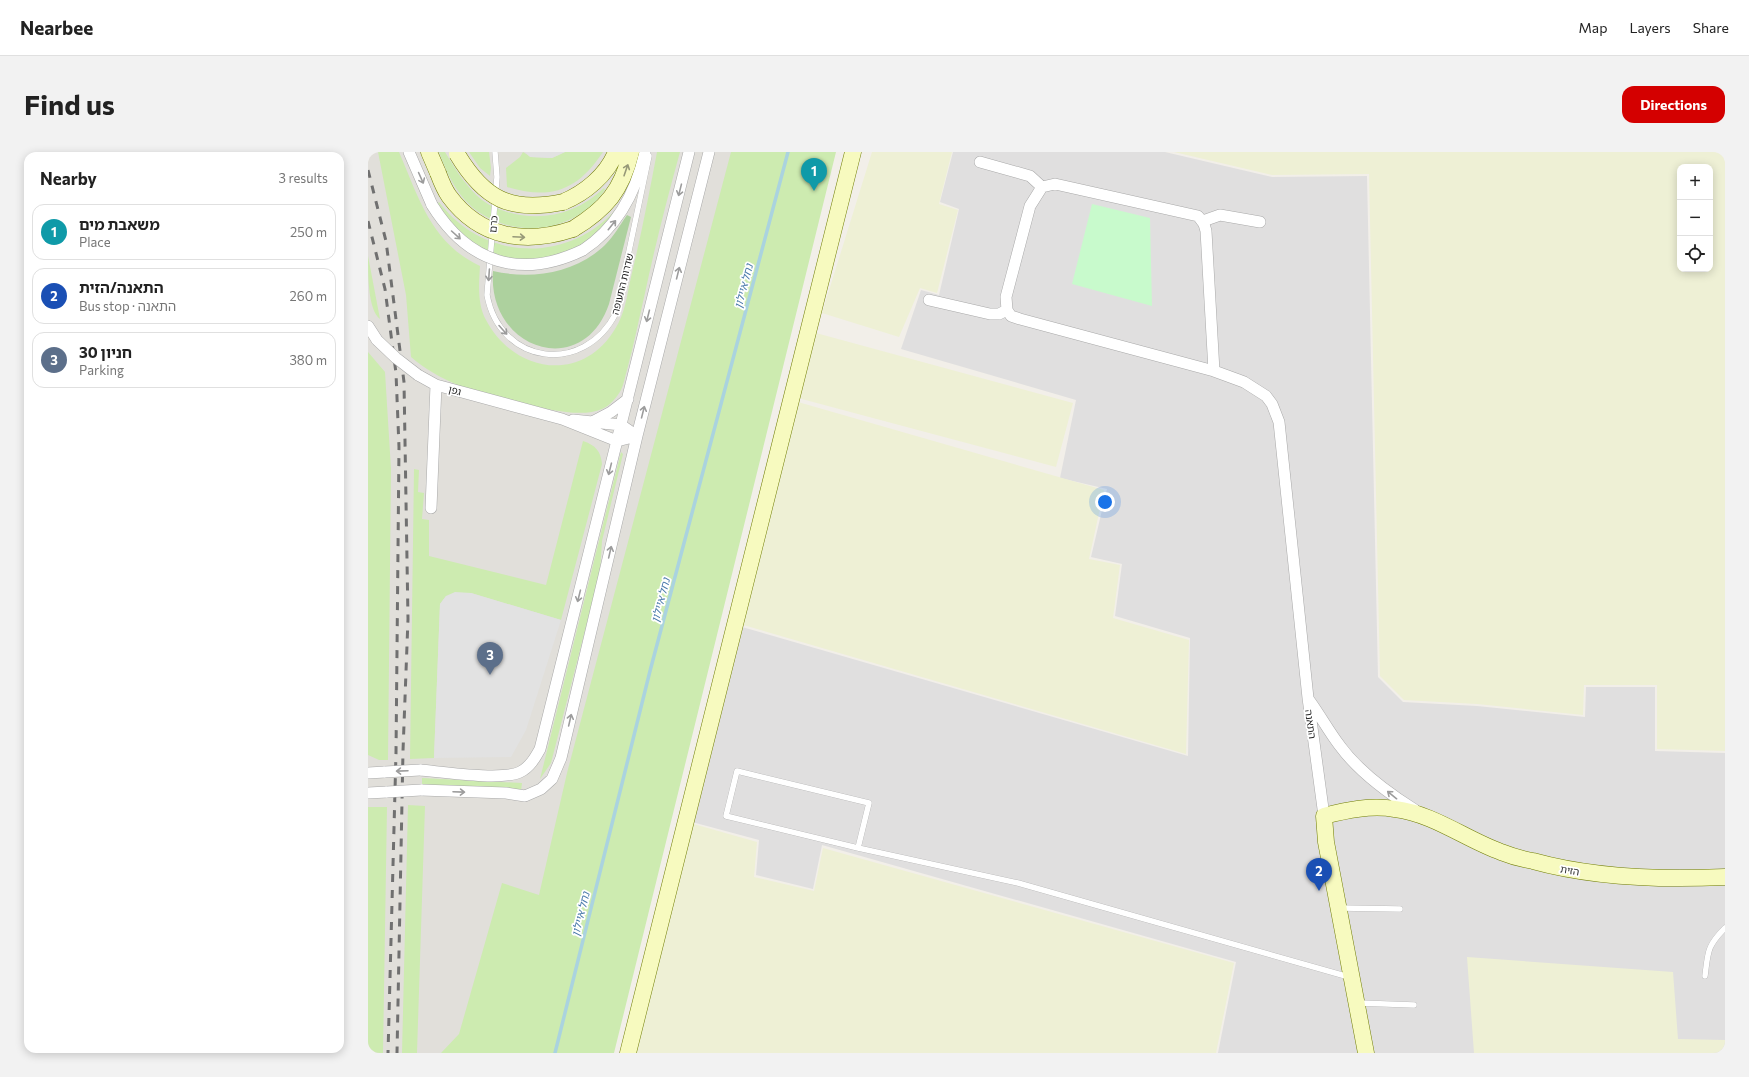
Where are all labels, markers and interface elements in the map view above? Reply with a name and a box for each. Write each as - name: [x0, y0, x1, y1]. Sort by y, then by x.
- text: Nearbee: [20, 16, 93, 39]
- text: Map: [1579, 19, 1607, 36]
- text: Layers: [1629, 19, 1671, 36]
- text: Share: [1693, 19, 1729, 36]
- button: Directions: [1622, 86, 1725, 123]
- text: Find us: [24, 87, 115, 121]
- pin: 1: [801, 158, 827, 191]
- map controls: [1677, 164, 1713, 272]
- button: +: [1677, 164, 1713, 200]
- one-way arrow: [622, 165, 630, 177]
- text: Nearby: [40, 168, 97, 189]
- text: 3 results: [279, 170, 328, 186]
- one-way arrow: [417, 172, 425, 184]
- one-way arrow: [675, 183, 683, 196]
- button: −: [1677, 200, 1713, 236]
- text: משאבת מים: [79, 215, 160, 233]
- street label: כרם: [486, 215, 500, 233]
- one-way arrow: [608, 219, 617, 230]
- text: 1: [51, 224, 57, 240]
- text: 250 m: [290, 224, 327, 240]
- one-way arrow: [451, 230, 461, 240]
- one-way arrow: [512, 233, 525, 241]
- text: Place: [79, 234, 111, 250]
- button: locate: [1677, 236, 1713, 272]
- street label: שדרות התעופה: [609, 252, 635, 316]
- water label: נחל איילון: [731, 262, 756, 310]
- one-way arrow: [675, 266, 683, 279]
- one-way arrow: [485, 268, 492, 281]
- text: התאנה/הזית: [79, 278, 164, 296]
- text: 2: [50, 288, 58, 304]
- text: 260 m: [290, 288, 327, 304]
- text: Bus stop · התאנה: [79, 298, 176, 314]
- one-way arrow: [644, 309, 652, 322]
- one-way arrow: [498, 325, 507, 335]
- text: חניון 30: [79, 343, 132, 361]
- text: 3: [50, 352, 58, 368]
- text: 380 m: [289, 352, 327, 368]
- text: Parking: [79, 362, 124, 378]
- street label: גפן: [447, 383, 463, 398]
- one-way arrow: [640, 406, 647, 419]
- one-way arrow: [606, 463, 614, 476]
- your location: [1095, 492, 1115, 512]
- one-way arrow: [606, 546, 614, 559]
- water label: נחל איילון: [648, 576, 673, 624]
- one-way arrow: [575, 589, 582, 602]
- pin: 3: [477, 642, 503, 675]
- street label: התאנה: [1303, 709, 1319, 739]
- one-way arrow: [566, 714, 574, 727]
- one-way arrow: [396, 767, 409, 774]
- one-way arrow: [452, 788, 465, 795]
- one-way arrow: [1386, 790, 1397, 799]
- pin: 2: [1306, 858, 1332, 891]
- street label: הזית: [1560, 862, 1580, 878]
- water label: נחל איילון: [568, 890, 593, 938]

